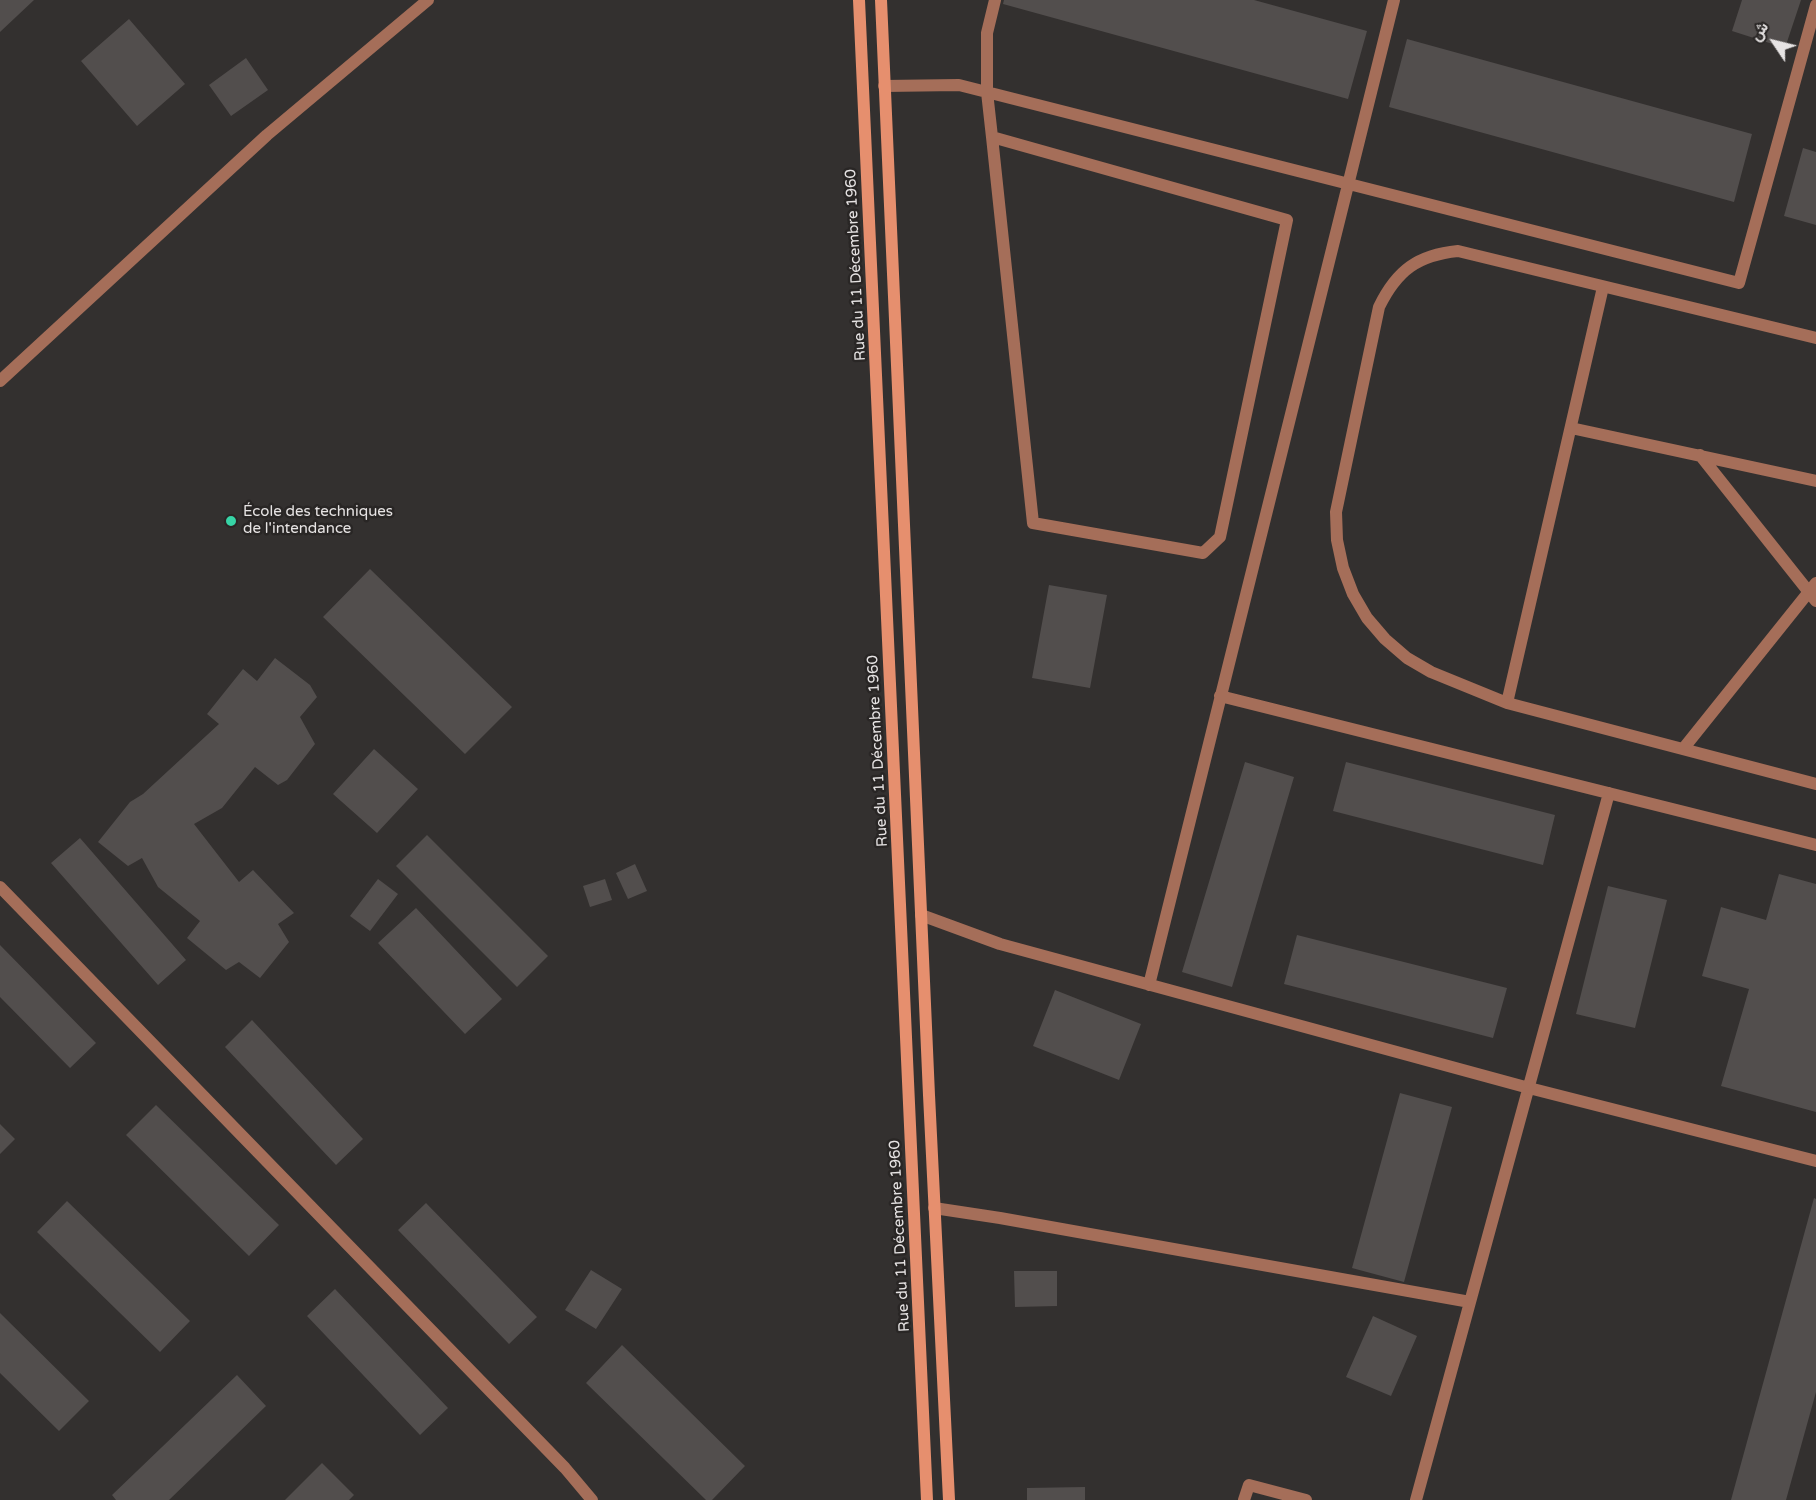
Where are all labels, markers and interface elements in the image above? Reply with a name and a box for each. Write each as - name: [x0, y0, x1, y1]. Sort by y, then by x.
- north arrow: [1744, 12, 1804, 72]
- text: ش: [1746, 18, 1773, 45]
- street label: Rue du 11 Décembre 1960: [842, 169, 870, 361]
- place label: École des techniques de l'intendance: [243, 503, 393, 538]
- marker: École des techniques de l'intendance: [224, 514, 238, 528]
- street label: Rue du 11 Décembre 1960: [864, 655, 892, 847]
- street label: Rue du 11 Décembre 1960: [886, 1140, 914, 1332]

